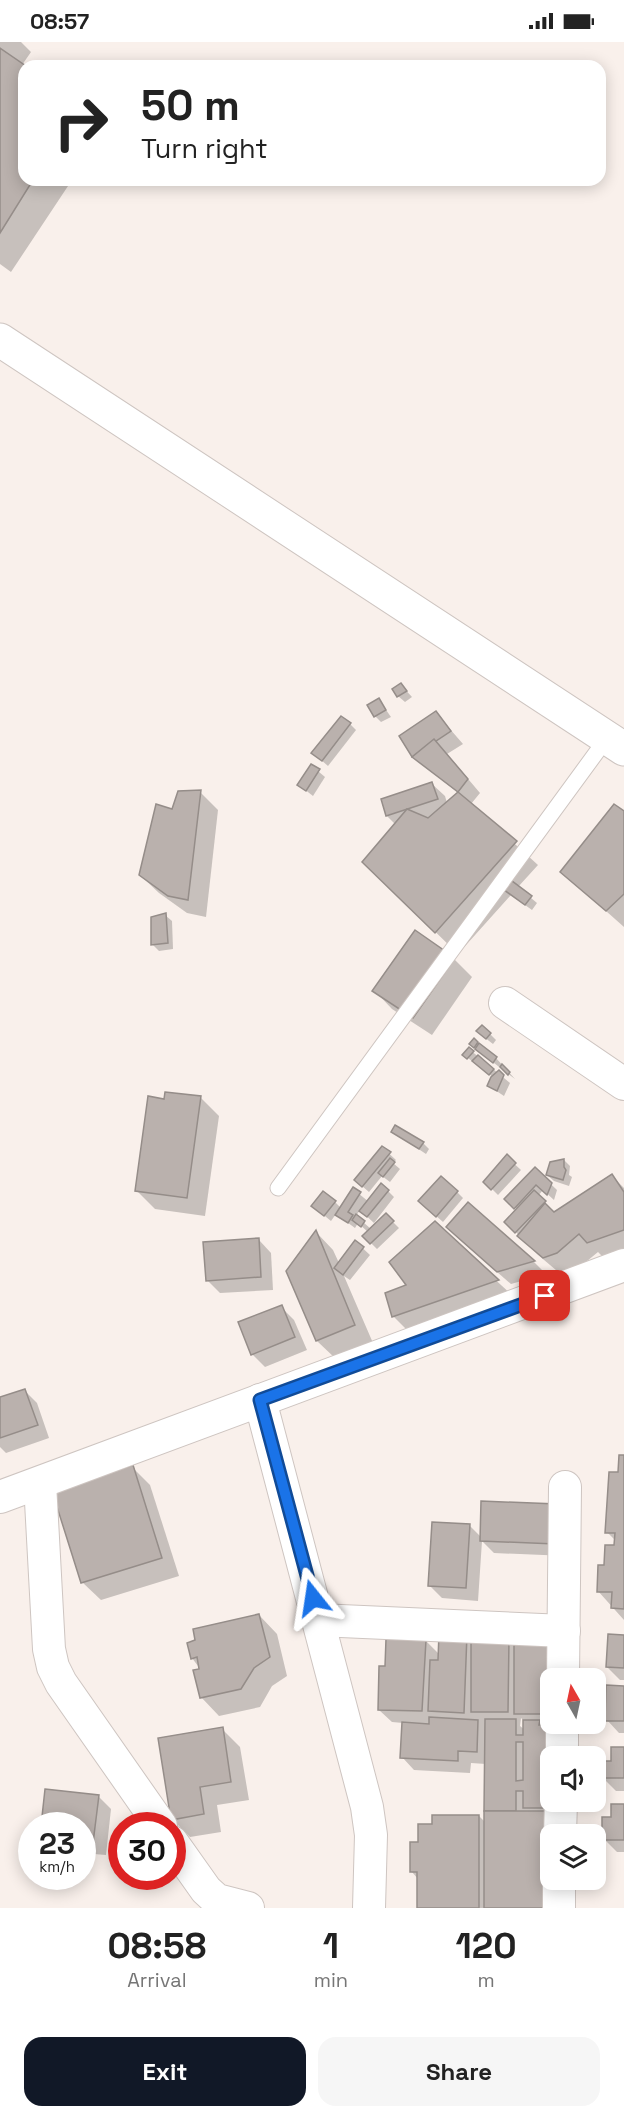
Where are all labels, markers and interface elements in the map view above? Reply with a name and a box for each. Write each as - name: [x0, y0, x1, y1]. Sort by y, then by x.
- text: 08:57: [30, 7, 89, 35]
- text: 50 m: [141, 79, 240, 132]
- icon: right: [42, 84, 120, 162]
- text: Turn right: [141, 131, 268, 166]
- pin: [519, 1270, 570, 1321]
- icon: arrive: [528, 1279, 561, 1312]
- position arrow: [281, 1566, 345, 1630]
- north arrow: [540, 1668, 606, 1734]
- map controls: [540, 1668, 606, 1890]
- button: sound: [540, 1746, 606, 1812]
- speed limit sign: 30: [108, 1812, 186, 1890]
- text: 23: [39, 1824, 75, 1863]
- button: layers: [540, 1824, 606, 1890]
- text: km/h: [39, 1857, 75, 1876]
- text: 08:58: [107, 1923, 206, 1969]
- text: 1: [323, 1923, 339, 1969]
- text: 120: [456, 1923, 517, 1969]
- text: Arrival: [127, 1967, 187, 1993]
- text: min: [314, 1967, 348, 1993]
- text: m: [477, 1967, 495, 1993]
- button: Exit: [24, 2037, 306, 2106]
- button: Share: [318, 2037, 600, 2106]

